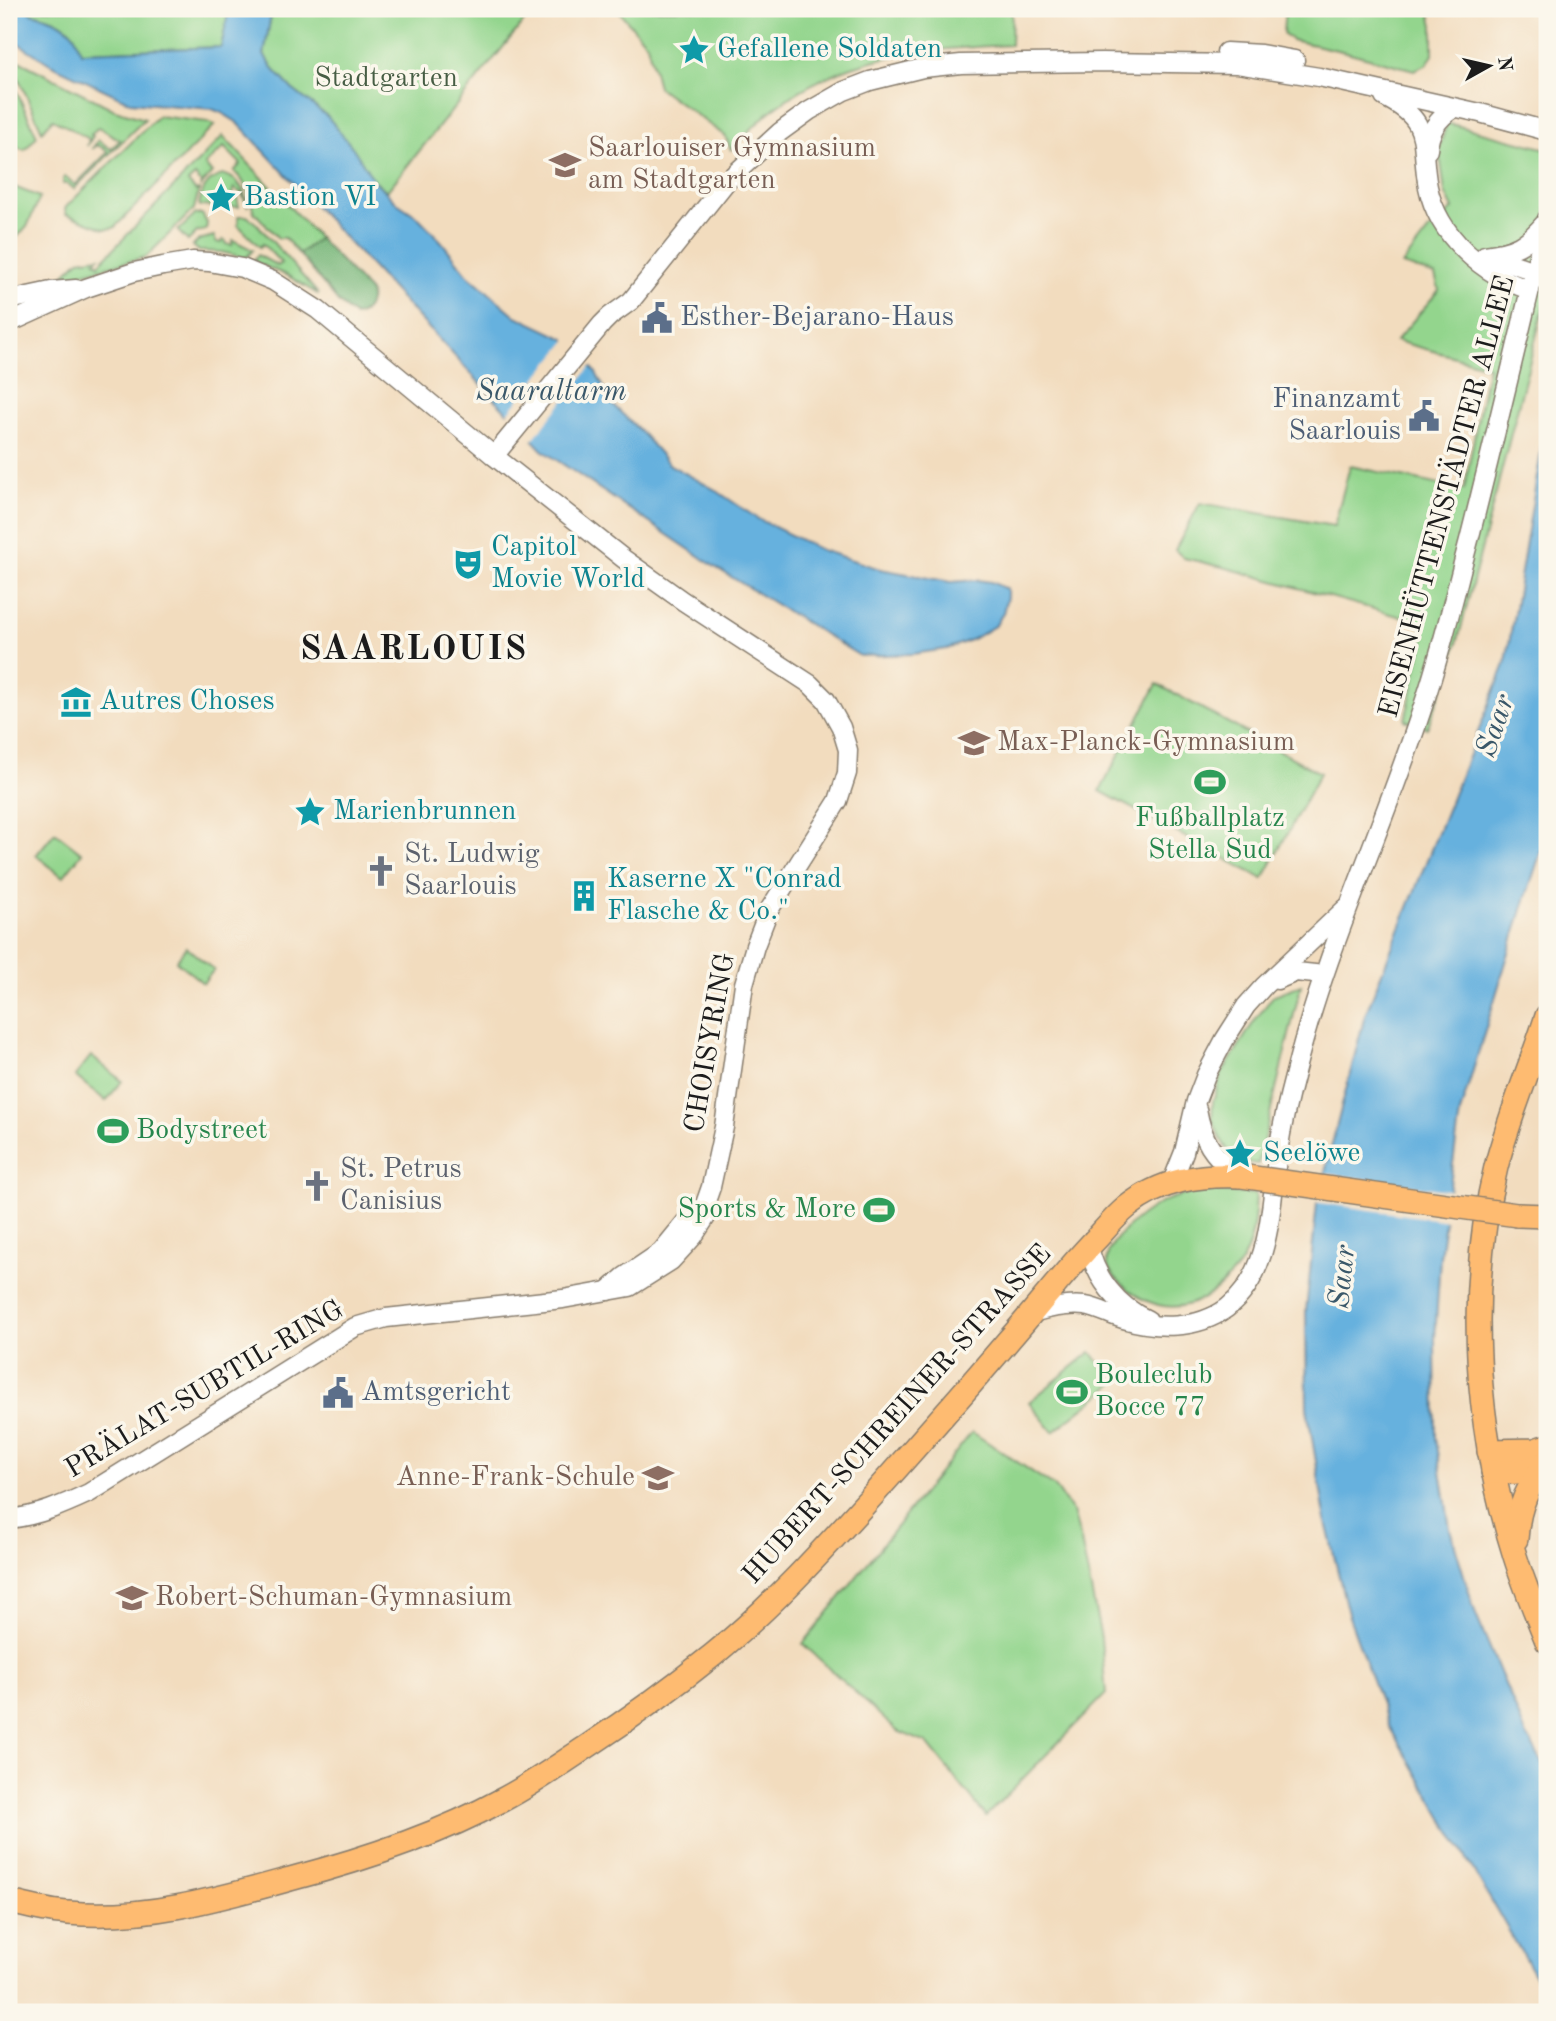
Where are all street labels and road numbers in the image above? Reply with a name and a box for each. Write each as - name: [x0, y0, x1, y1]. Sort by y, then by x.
- street label: EISENHÜTTENSTÄDTER ALLEE: [1372, 272, 1521, 721]
- street label: CHOISYRING: [681, 951, 741, 1135]
- street label: HUBERT-SCHREINER-STRASSE: [738, 1240, 1058, 1590]
- street label: PRÄLAT-SUBTIL-RING: [59, 1292, 349, 1484]

